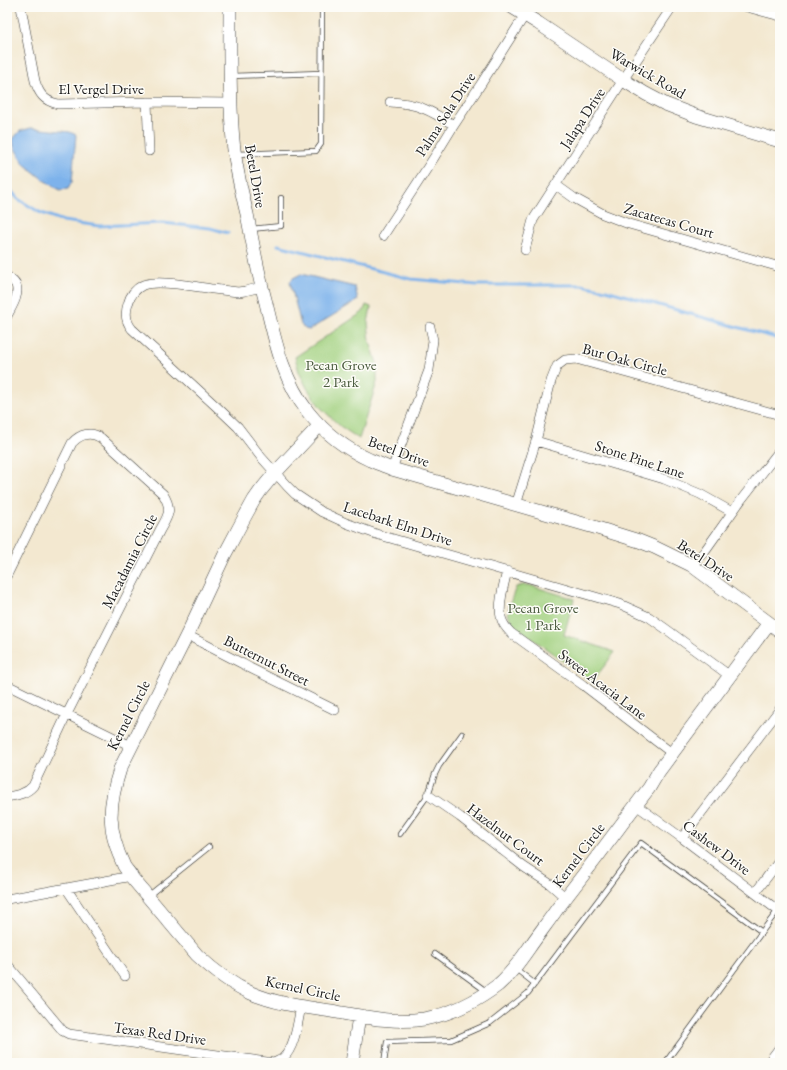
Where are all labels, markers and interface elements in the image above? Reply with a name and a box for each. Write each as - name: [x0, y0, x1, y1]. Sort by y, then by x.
- street label: Warwick Road: [607, 44, 690, 103]
- street label: Palma Sola Drive: [411, 68, 479, 160]
- street label: El Vergel Drive: [58, 79, 144, 98]
- street label: Jalapa Drive: [554, 84, 609, 154]
- street label: Betel Drive: [241, 143, 271, 209]
- street label: Zacatecas Court: [622, 198, 716, 242]
- street label: Bur Oak Circle: [580, 339, 670, 379]
- park label: Pecan Grove 2 Park: [305, 355, 377, 391]
- street label: Betel Drive: [366, 431, 432, 471]
- street label: Stone Pine Lane: [593, 436, 687, 482]
- street label: Lacebark Elm Drive: [341, 496, 455, 550]
- street label: Macadamia Circle: [97, 510, 161, 612]
- street label: Betel Drive: [674, 535, 738, 585]
- park label: Pecan Grove 1 Park: [507, 598, 579, 634]
- street label: Butternut Street: [221, 630, 313, 690]
- street label: Sweet Acacia Lane: [555, 645, 651, 723]
- street label: Kernel Circle: [102, 677, 154, 753]
- street label: Hazelnut Court: [463, 799, 549, 869]
- street label: Cashew Drive: [679, 815, 755, 879]
- street label: Kernel Circle: [547, 819, 609, 891]
- street label: Kernel Circle: [264, 971, 342, 1005]
- street label: Texas Red Drive: [113, 1017, 208, 1049]

